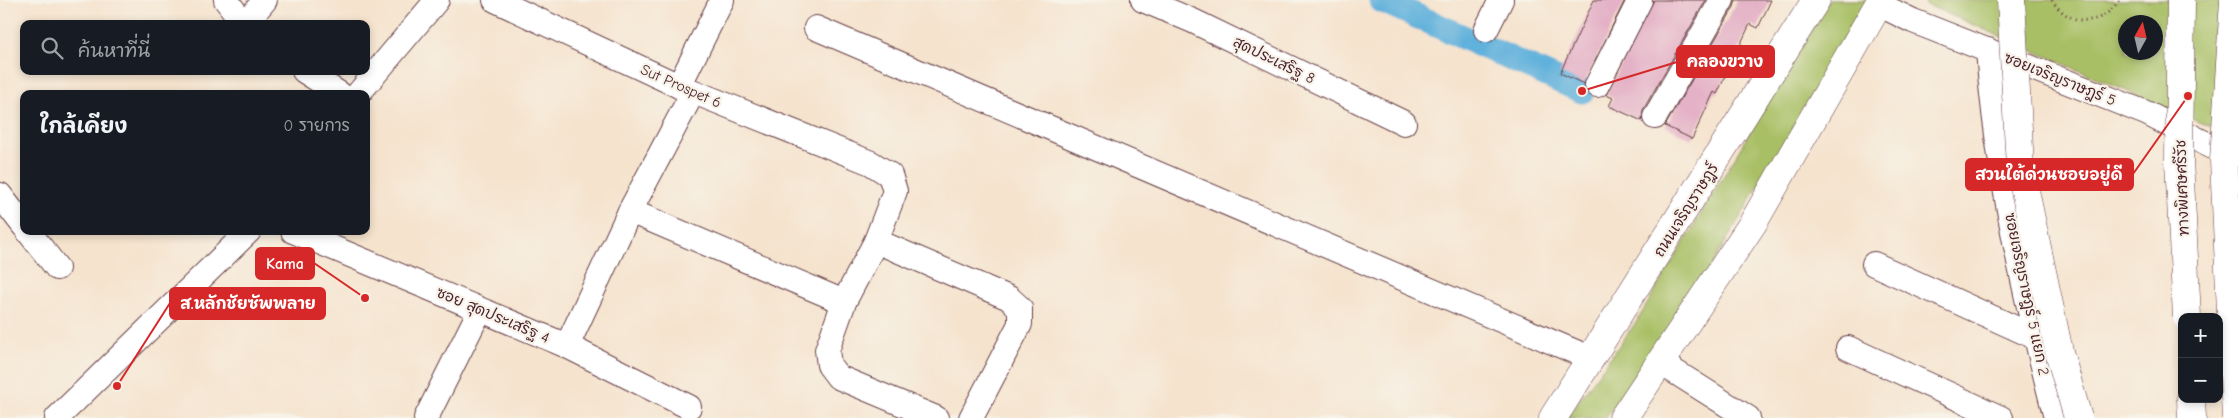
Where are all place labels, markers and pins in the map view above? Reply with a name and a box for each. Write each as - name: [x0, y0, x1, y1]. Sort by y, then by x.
- callout: คลองขวาง: [1677, 46, 1774, 77]
- callout: สวนใต้ด่วนซอยอยู่ดี: [1966, 159, 2133, 190]
- callout: Kama: [256, 248, 314, 279]
- callout: ส.หลักชัยซัพพลาย: [170, 288, 325, 319]

